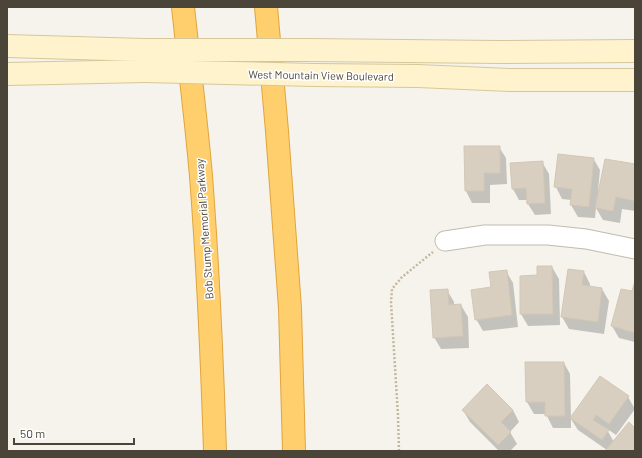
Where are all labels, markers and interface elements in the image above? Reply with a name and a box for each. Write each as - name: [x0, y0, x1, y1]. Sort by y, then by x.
- street label: West Mountain View Boulevard: [248, 67, 394, 83]
- street label: Bob Stump Memorial Parkway: [193, 158, 215, 300]
- scale bar: [14, 420, 134, 446]
- text: 50 m: [20, 426, 45, 440]

